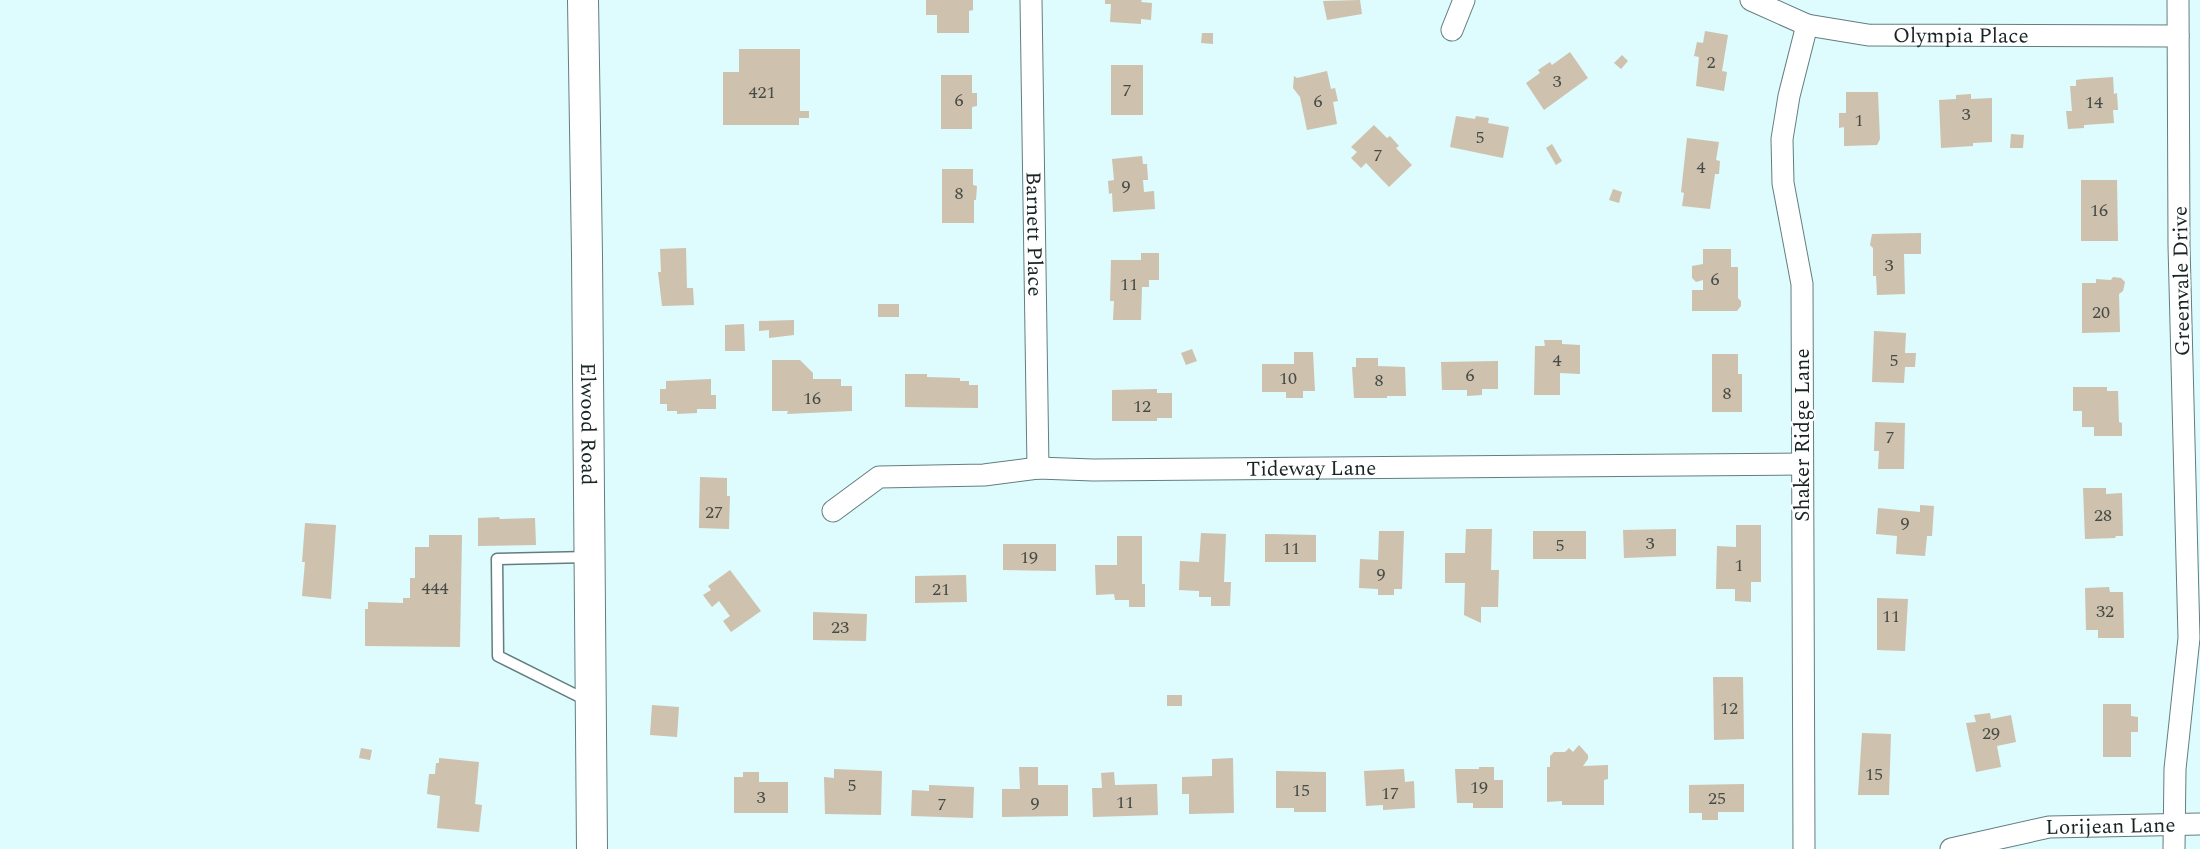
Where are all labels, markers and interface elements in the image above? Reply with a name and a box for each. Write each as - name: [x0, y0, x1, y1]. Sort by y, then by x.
- street label: Olympia Place: [1893, 20, 2029, 53]
- house number: 2: [1707, 49, 1716, 76]
- house number: 3: [1553, 68, 1562, 95]
- house number: 7: [1123, 77, 1132, 104]
- house number: 421: [749, 79, 776, 106]
- house number: 6: [955, 87, 964, 114]
- house number: 6: [1314, 88, 1323, 115]
- house number: 14: [2085, 89, 2103, 116]
- house number: 3: [1962, 101, 1971, 128]
- house number: 1: [1855, 107, 1864, 134]
- house number: 5: [1476, 124, 1485, 151]
- house number: 7: [1374, 142, 1383, 169]
- house number: 4: [1697, 154, 1706, 181]
- street label: Barnett Place: [1017, 171, 1050, 297]
- house number: 9: [1122, 173, 1131, 200]
- house number: 8: [955, 180, 964, 207]
- house number: 16: [2090, 197, 2108, 224]
- street label: Greenvale Drive: [2165, 206, 2199, 356]
- house number: 3: [1885, 252, 1894, 279]
- house number: 6: [1711, 266, 1720, 293]
- house number: 11: [1120, 271, 1138, 298]
- house number: 20: [2092, 299, 2110, 326]
- house number: 4: [1553, 347, 1562, 374]
- house number: 5: [1890, 347, 1899, 374]
- street label: Shaker Ridge Lane: [1787, 348, 1819, 522]
- street label: Elwood Road: [571, 362, 604, 486]
- house number: 6: [1466, 362, 1475, 389]
- house number: 10: [1279, 365, 1297, 392]
- house number: 8: [1375, 367, 1384, 394]
- house number: 8: [1723, 380, 1732, 407]
- house number: 16: [803, 385, 821, 412]
- house number: 12: [1133, 393, 1151, 420]
- house number: 7: [1886, 424, 1895, 451]
- street label: Tideway Lane: [1246, 453, 1376, 486]
- house number: 27: [705, 499, 723, 526]
- house number: 28: [2094, 502, 2112, 529]
- house number: 9: [1901, 510, 1910, 537]
- house number: 3: [1646, 530, 1655, 557]
- house number: 5: [1556, 532, 1565, 559]
- house number: 11: [1282, 535, 1300, 562]
- house number: 19: [1020, 544, 1038, 571]
- house number: 1: [1735, 552, 1744, 579]
- house number: 9: [1377, 561, 1386, 588]
- house number: 444: [422, 575, 449, 602]
- house number: 21: [932, 576, 950, 603]
- house number: 32: [2096, 598, 2114, 625]
- house number: 11: [1882, 603, 1900, 630]
- house number: 23: [831, 614, 849, 641]
- house number: 12: [1720, 695, 1738, 722]
- house number: 29: [1982, 720, 2000, 747]
- house number: 15: [1865, 761, 1883, 788]
- house number: 5: [848, 772, 857, 799]
- house number: 19: [1470, 774, 1488, 801]
- house number: 15: [1292, 777, 1310, 804]
- house number: 17: [1381, 780, 1399, 807]
- house number: 3: [757, 784, 766, 811]
- house number: 25: [1708, 785, 1726, 812]
- house number: 11: [1116, 789, 1134, 816]
- house number: 9: [1031, 790, 1040, 817]
- house number: 7: [938, 791, 947, 818]
- street label: Lorijean Lane: [2045, 809, 2176, 844]

